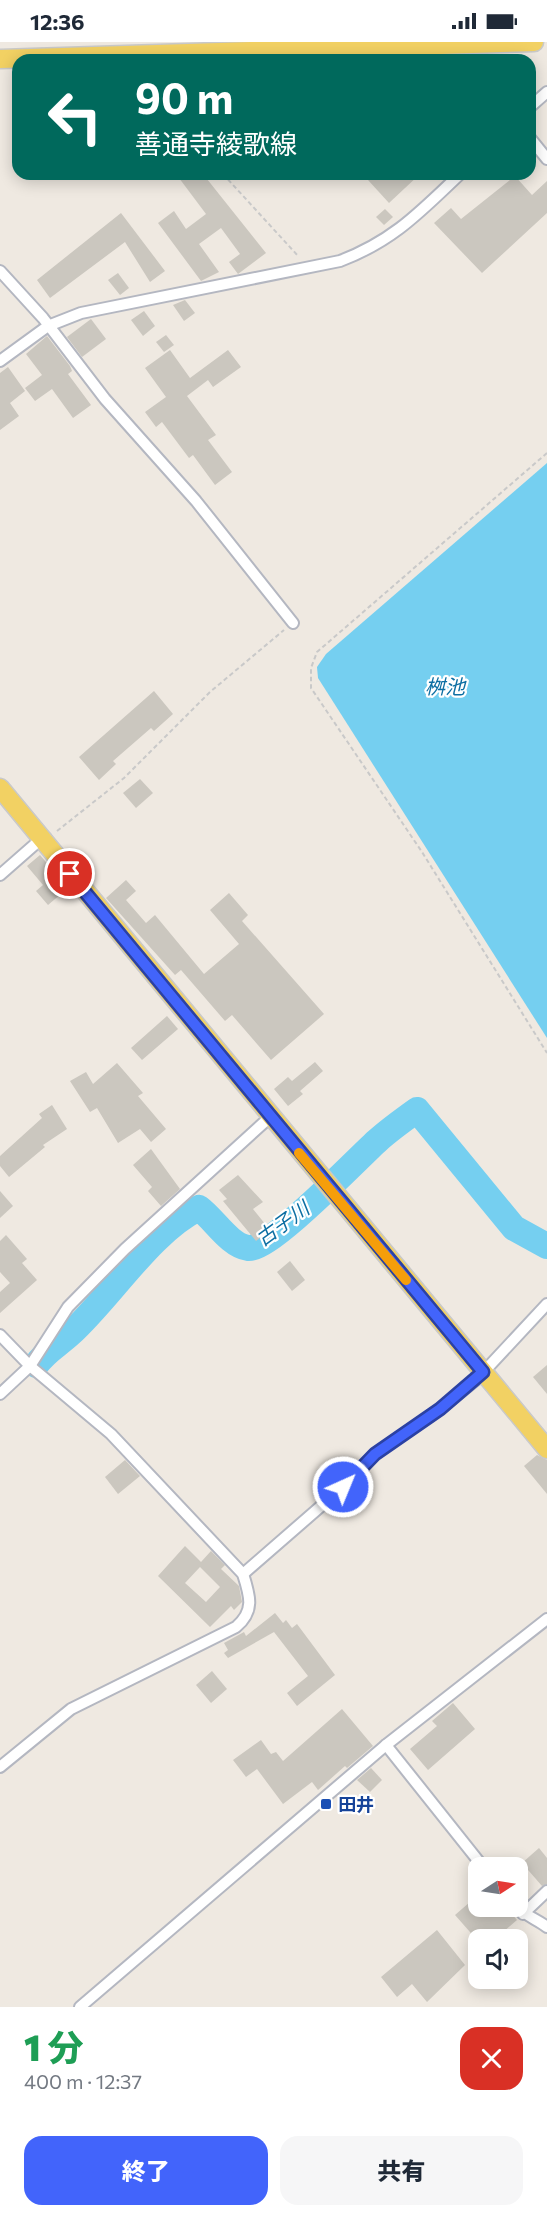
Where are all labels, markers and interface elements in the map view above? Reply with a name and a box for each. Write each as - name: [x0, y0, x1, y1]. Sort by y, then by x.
- text: 12:36: [30, 8, 85, 35]
- text: 90 m: [135, 71, 234, 123]
- icon: left: [36, 78, 114, 156]
- text: 善通寺綾歌線: [135, 127, 297, 160]
- water label: 桝池: [425, 674, 467, 698]
- pin: [44, 848, 95, 899]
- icon: arrive: [53, 857, 86, 890]
- water label: 古子川: [251, 1194, 315, 1250]
- position arrow: [311, 1455, 375, 1519]
- place label: 田井: [338, 1793, 374, 1815]
- marker: 田井: [319, 1797, 333, 1811]
- north arrow: [468, 1857, 528, 1917]
- map controls: [468, 1857, 528, 1989]
- button: sound: [468, 1929, 528, 1989]
- text: 1 分: [24, 2024, 84, 2068]
- button: close: [460, 2027, 523, 2090]
- text: 400 m · 12:37: [24, 2069, 142, 2093]
- button: 終了: [24, 2136, 268, 2205]
- button: 共有: [280, 2136, 523, 2205]

